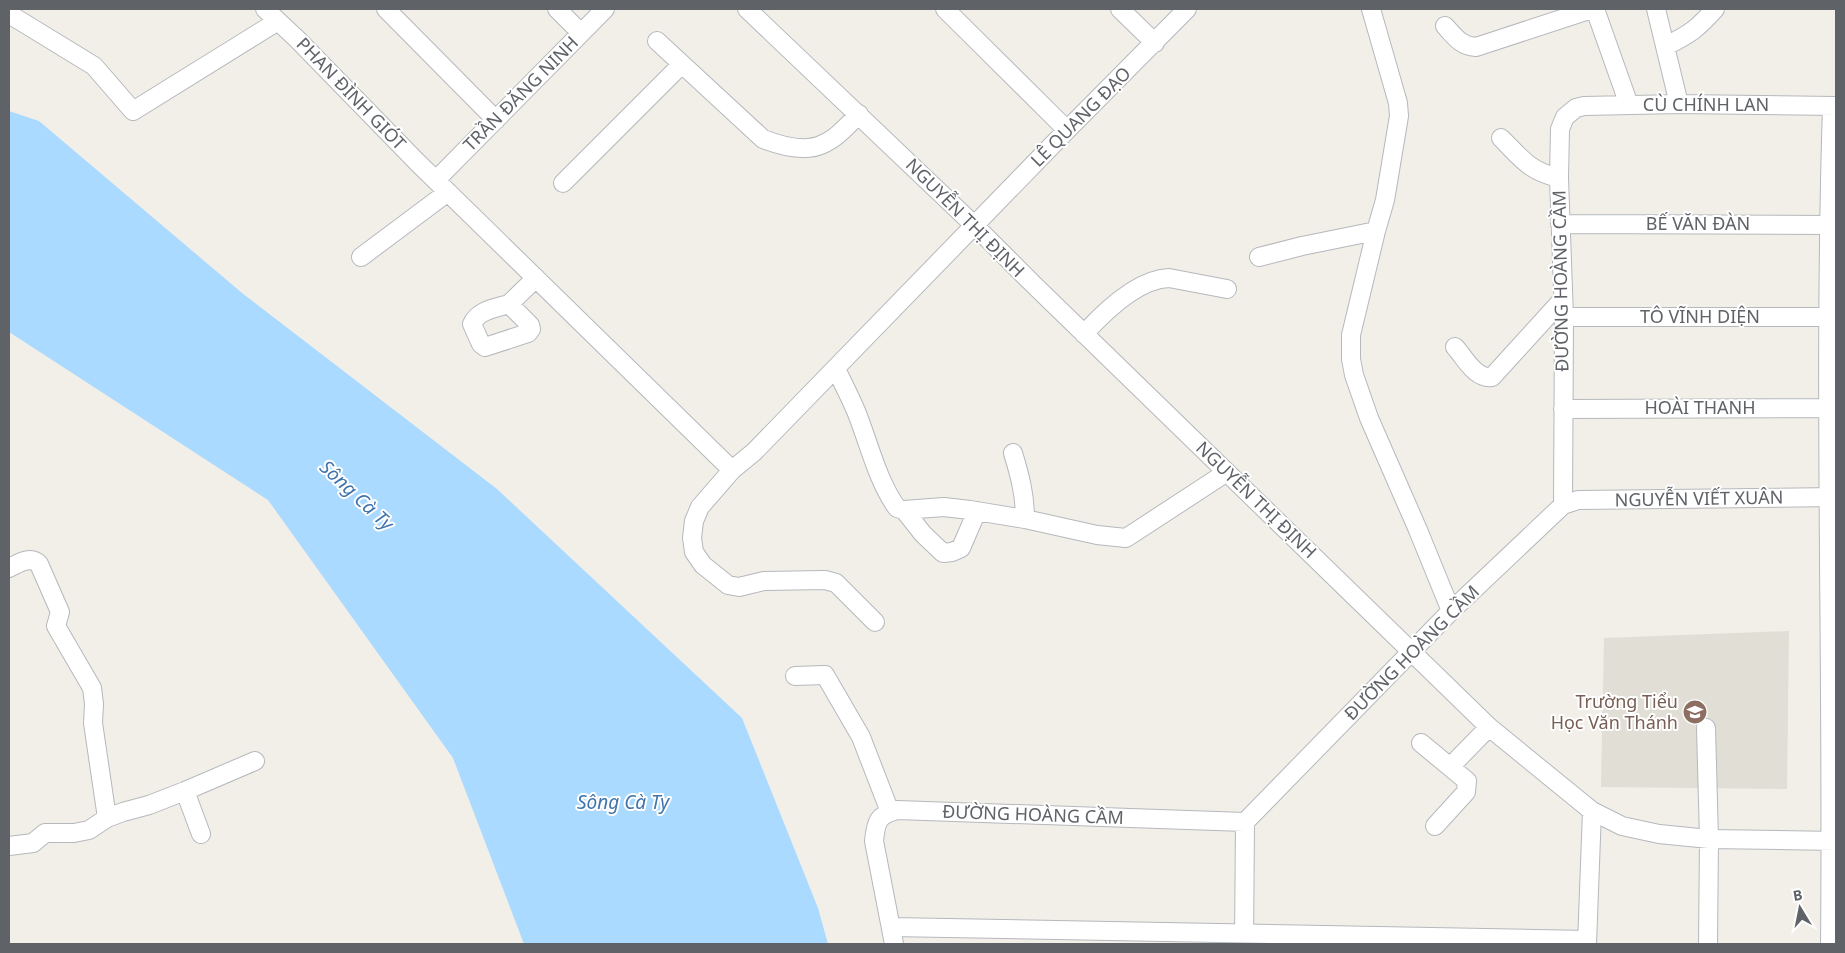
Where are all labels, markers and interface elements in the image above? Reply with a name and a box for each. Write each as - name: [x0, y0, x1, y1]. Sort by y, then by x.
- street label: TRẦN ĐĂNG NINH: [457, 30, 583, 156]
- street label: PHAN ĐÌNH GIÓT: [292, 32, 412, 155]
- street label: LÊ QUANG ĐẠO: [1025, 61, 1135, 171]
- street label: CÙ CHÍNH LAN: [1643, 92, 1769, 116]
- street label: NGUYỄN THỊ ĐỊNH: [901, 152, 1031, 282]
- street label: ĐƯỜNG HOÀNG CẦM: [1546, 190, 1574, 372]
- street label: BẾ VĂN ĐÀN: [1646, 211, 1750, 235]
- street label: TÔ VĨNH DIỆN: [1640, 304, 1760, 328]
- street label: HOÀI THANH: [1644, 395, 1756, 419]
- street label: NGUYỄN THỊ ĐỊNH: [1191, 435, 1323, 563]
- water label: Sông Cà Ty: [314, 454, 400, 537]
- street label: NGUYỄN VIẾT XUÂN: [1614, 484, 1784, 511]
- street label: ĐƯỜNG HOÀNG CẦM: [1339, 580, 1484, 725]
- place label: Trường Tiểu Học Văn Thánh: [1551, 689, 1678, 734]
- school or university icon: Trường Tiểu Học Văn Thánh: [1682, 699, 1708, 725]
- water label: Sông Cà Ty: [577, 789, 670, 815]
- street label: ĐƯỜNG HOÀNG CẦM: [942, 799, 1124, 829]
- north arrow: [1775, 883, 1825, 933]
- text: B: [1791, 885, 1804, 905]

